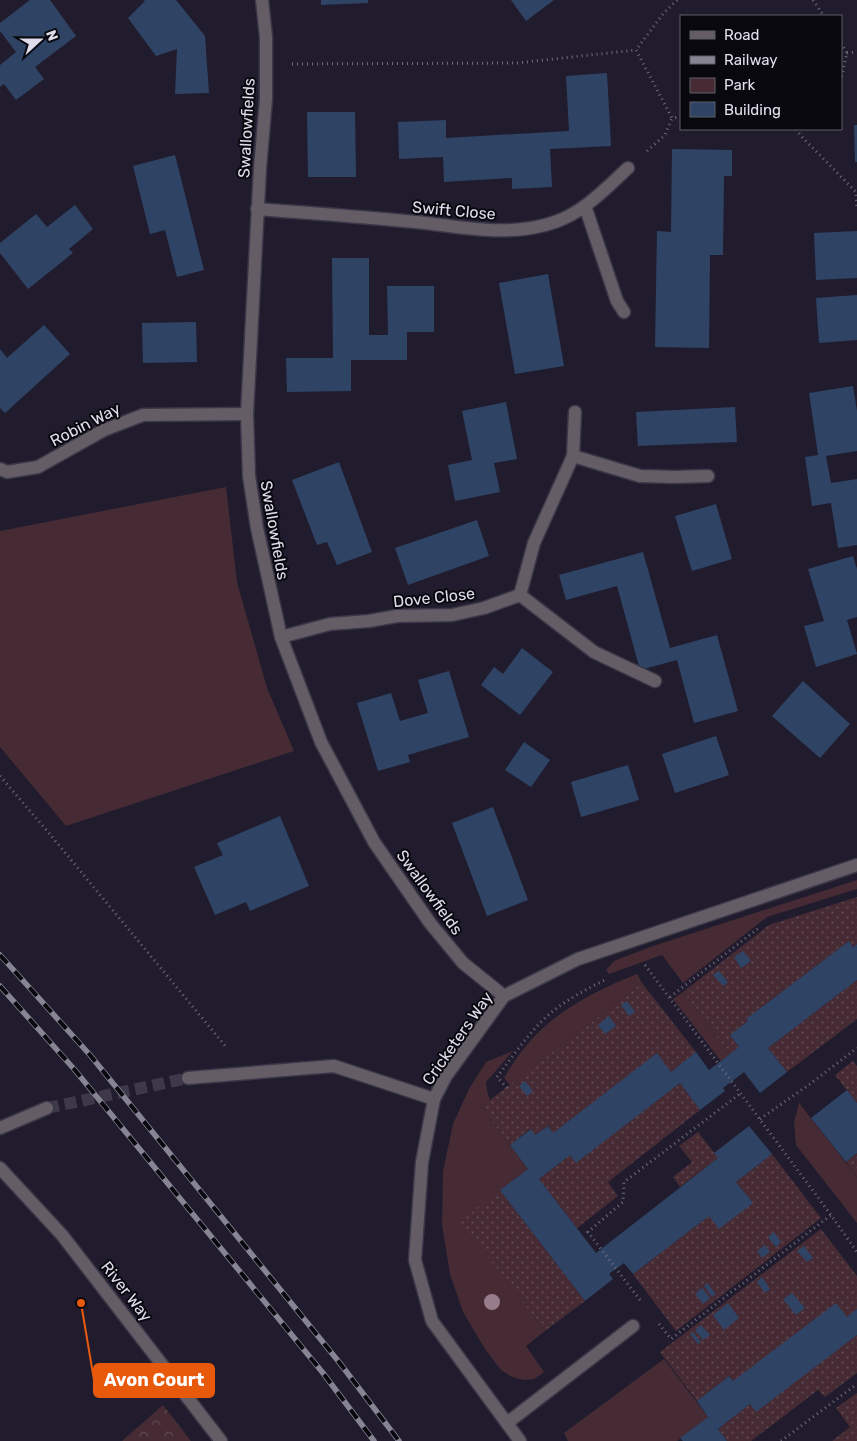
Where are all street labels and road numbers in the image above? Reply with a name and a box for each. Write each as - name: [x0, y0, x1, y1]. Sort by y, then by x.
- street label: Swallowfields: [234, 77, 259, 179]
- street label: Swift Close: [411, 197, 497, 224]
- street label: Robin Way: [47, 399, 124, 450]
- street label: Swallowfields: [256, 479, 293, 581]
- street label: Dove Close: [392, 584, 476, 611]
- street label: Swallowfields: [392, 846, 467, 938]
- street label: Cricketers Way: [418, 988, 497, 1088]
- street label: River Way: [97, 1257, 156, 1325]

